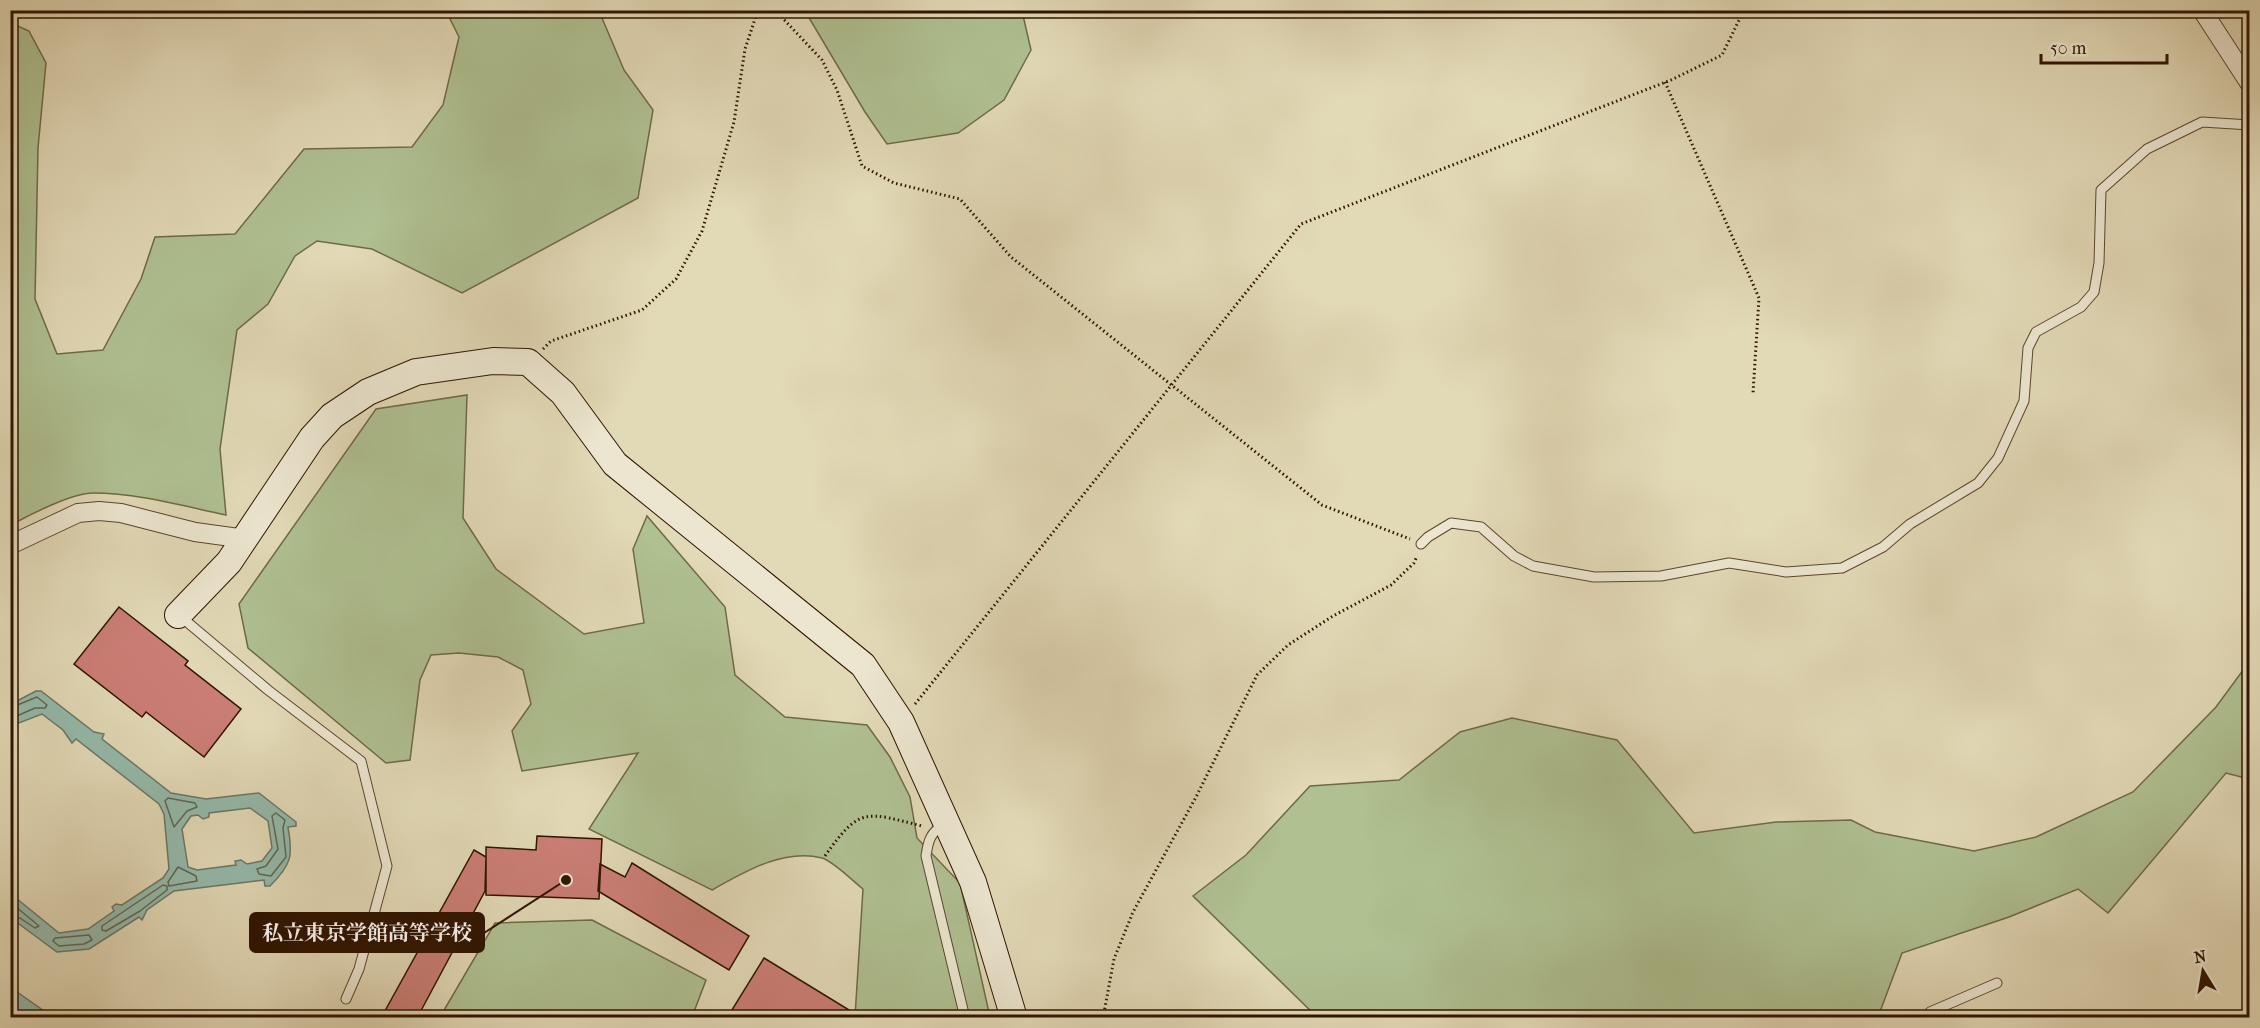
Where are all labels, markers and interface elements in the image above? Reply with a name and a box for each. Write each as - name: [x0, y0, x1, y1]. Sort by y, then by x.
- scale bar: [2041, 27, 2167, 65]
- text: 50 m: [2050, 38, 2087, 59]
- callout: 私立東京学館高等学校: [250, 913, 484, 952]
- text: 私立東京学館高等学校: [262, 921, 472, 945]
- north arrow: [2173, 941, 2233, 1001]
- text: N: [2192, 946, 2209, 967]

